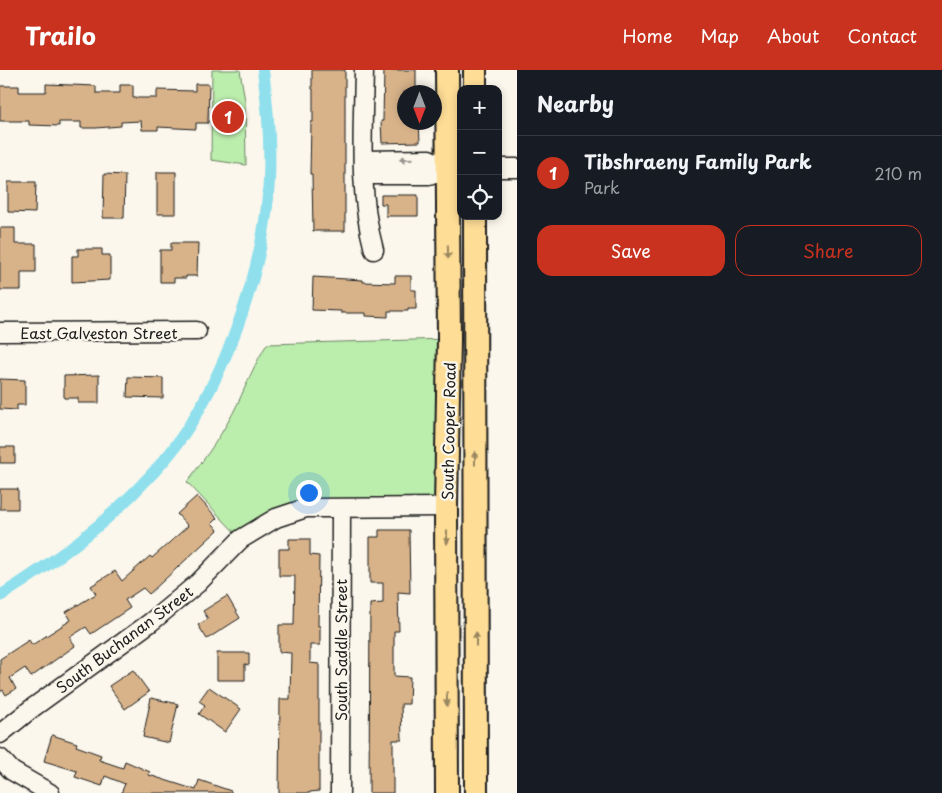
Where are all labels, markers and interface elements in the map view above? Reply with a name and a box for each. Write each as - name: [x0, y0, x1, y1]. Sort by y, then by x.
- text: Trailo: [25, 17, 96, 53]
- text: Home: [622, 22, 672, 49]
- text: Map: [700, 22, 739, 49]
- text: About: [767, 22, 819, 49]
- text: Contact: [847, 22, 917, 49]
- north arrow: [397, 85, 442, 130]
- map controls: [457, 85, 502, 220]
- button: +: [457, 85, 502, 130]
- text: Nearby: [537, 87, 614, 119]
- pin: 1: [212, 98, 244, 136]
- button: −: [457, 130, 502, 175]
- text: Tibshraeny Family Park: [584, 147, 812, 175]
- one-way arrow: [398, 155, 414, 163]
- text: 1: [549, 161, 557, 185]
- text: 210 m: [874, 161, 922, 185]
- button: locate: [457, 175, 502, 220]
- text: Park: [584, 175, 620, 199]
- button: Save: [537, 225, 725, 276]
- button: Share: [735, 225, 922, 276]
- one-way arrow: [444, 244, 452, 260]
- street label: East Galveston Street: [20, 321, 178, 344]
- street label: South Cooper Road: [435, 362, 461, 500]
- one-way arrow: [471, 450, 479, 466]
- your location: [296, 480, 322, 506]
- one-way arrow: [443, 529, 451, 545]
- street label: South Saddle Street: [329, 579, 352, 721]
- street label: South Buchanan Street: [51, 580, 197, 698]
- one-way arrow: [472, 631, 480, 647]
- one-way arrow: [443, 691, 451, 707]

